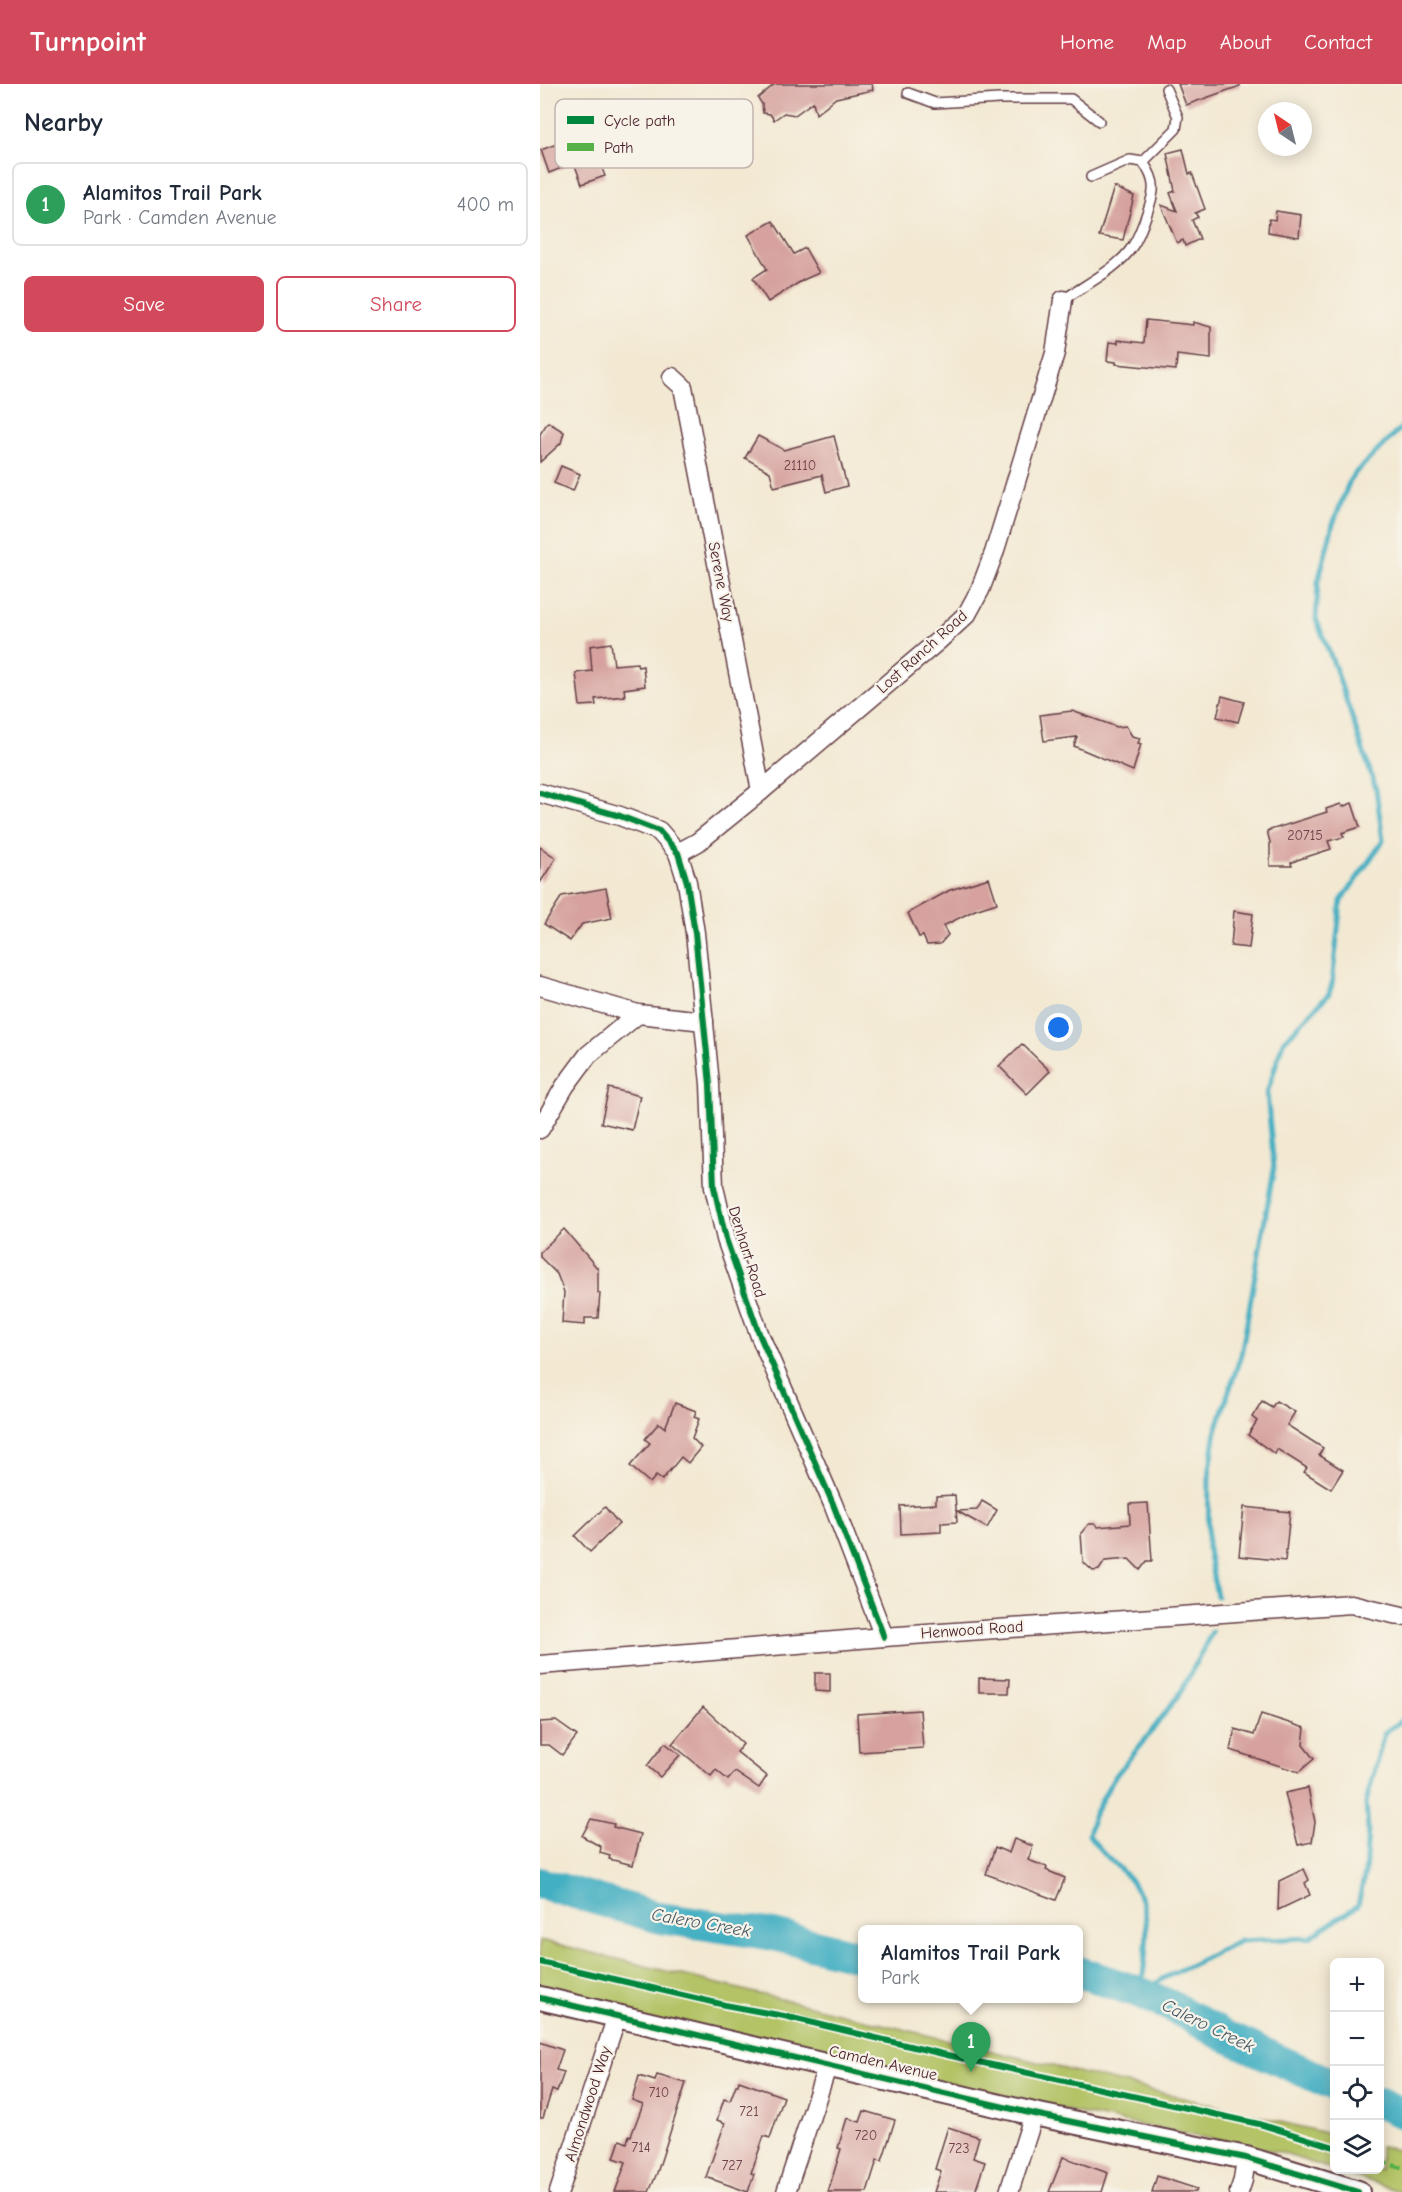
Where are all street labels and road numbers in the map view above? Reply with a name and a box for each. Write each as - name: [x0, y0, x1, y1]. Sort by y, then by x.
- street label: Serene Way: [704, 540, 738, 624]
- street label: Lost Ranch Road: [873, 607, 971, 697]
- street label: Denhart Road: [725, 1204, 769, 1300]
- street label: Henwood Road: [920, 1617, 1024, 1643]
- street label: Camden Avenue: [827, 2042, 939, 2084]
- street label: Almondwood Way: [561, 2043, 615, 2164]

